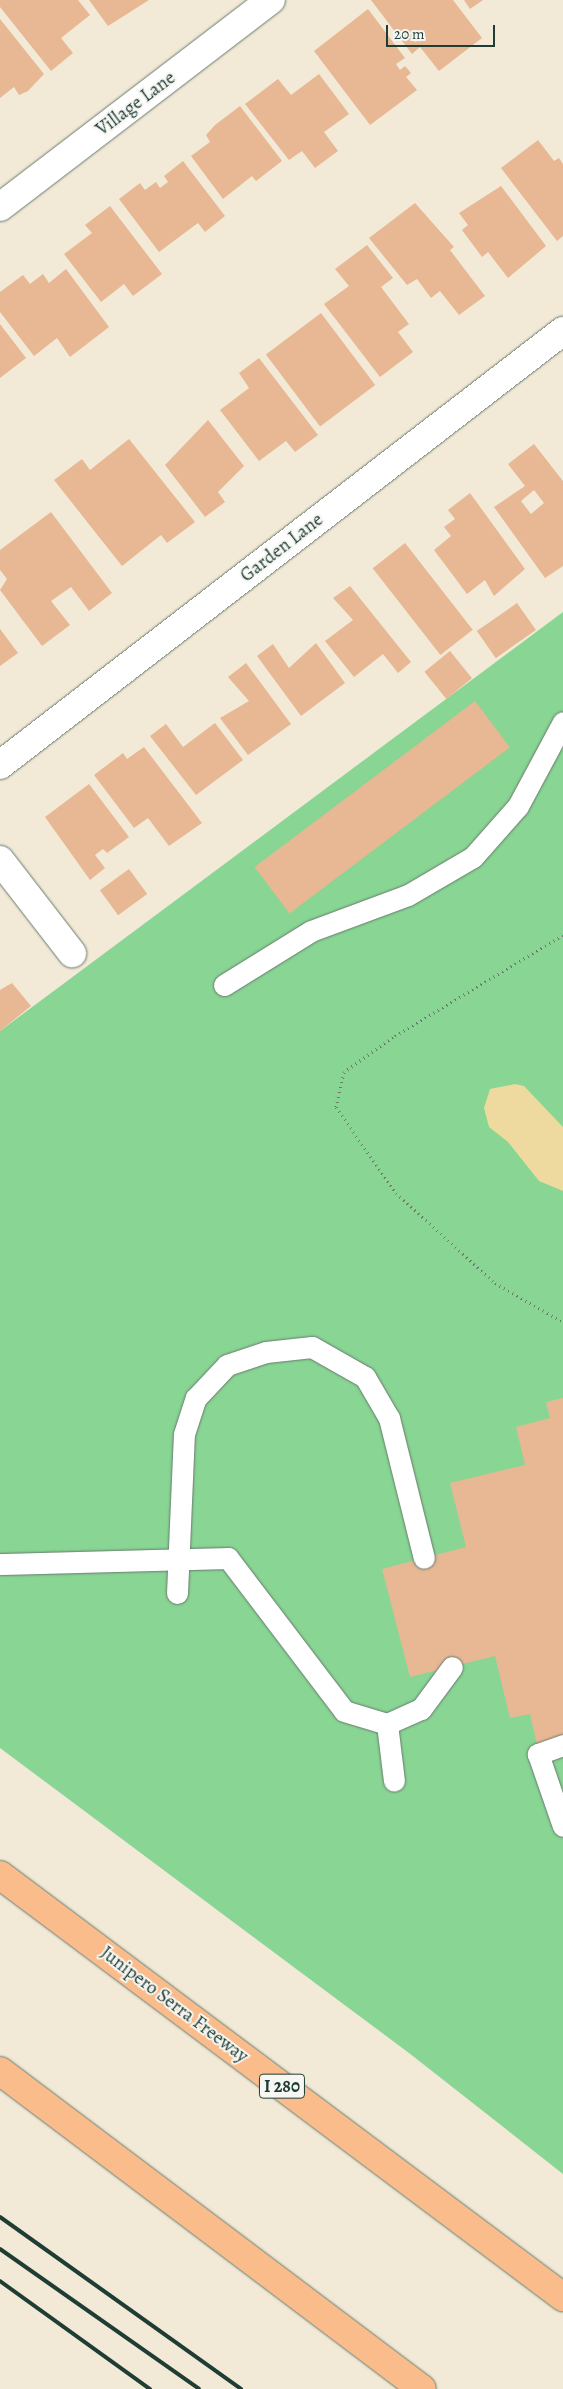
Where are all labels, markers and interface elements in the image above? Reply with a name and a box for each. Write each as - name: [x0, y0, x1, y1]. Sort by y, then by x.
- scale bar: [388, 15, 497, 47]
- text: 20 m: [394, 24, 425, 44]
- street label: Village Lane: [92, 67, 180, 141]
- street label: Garden Lane: [236, 509, 328, 587]
- street label: Junipero Serra Freeway: [96, 1942, 252, 2068]
- road number: I 280: [258, 2070, 306, 2102]

